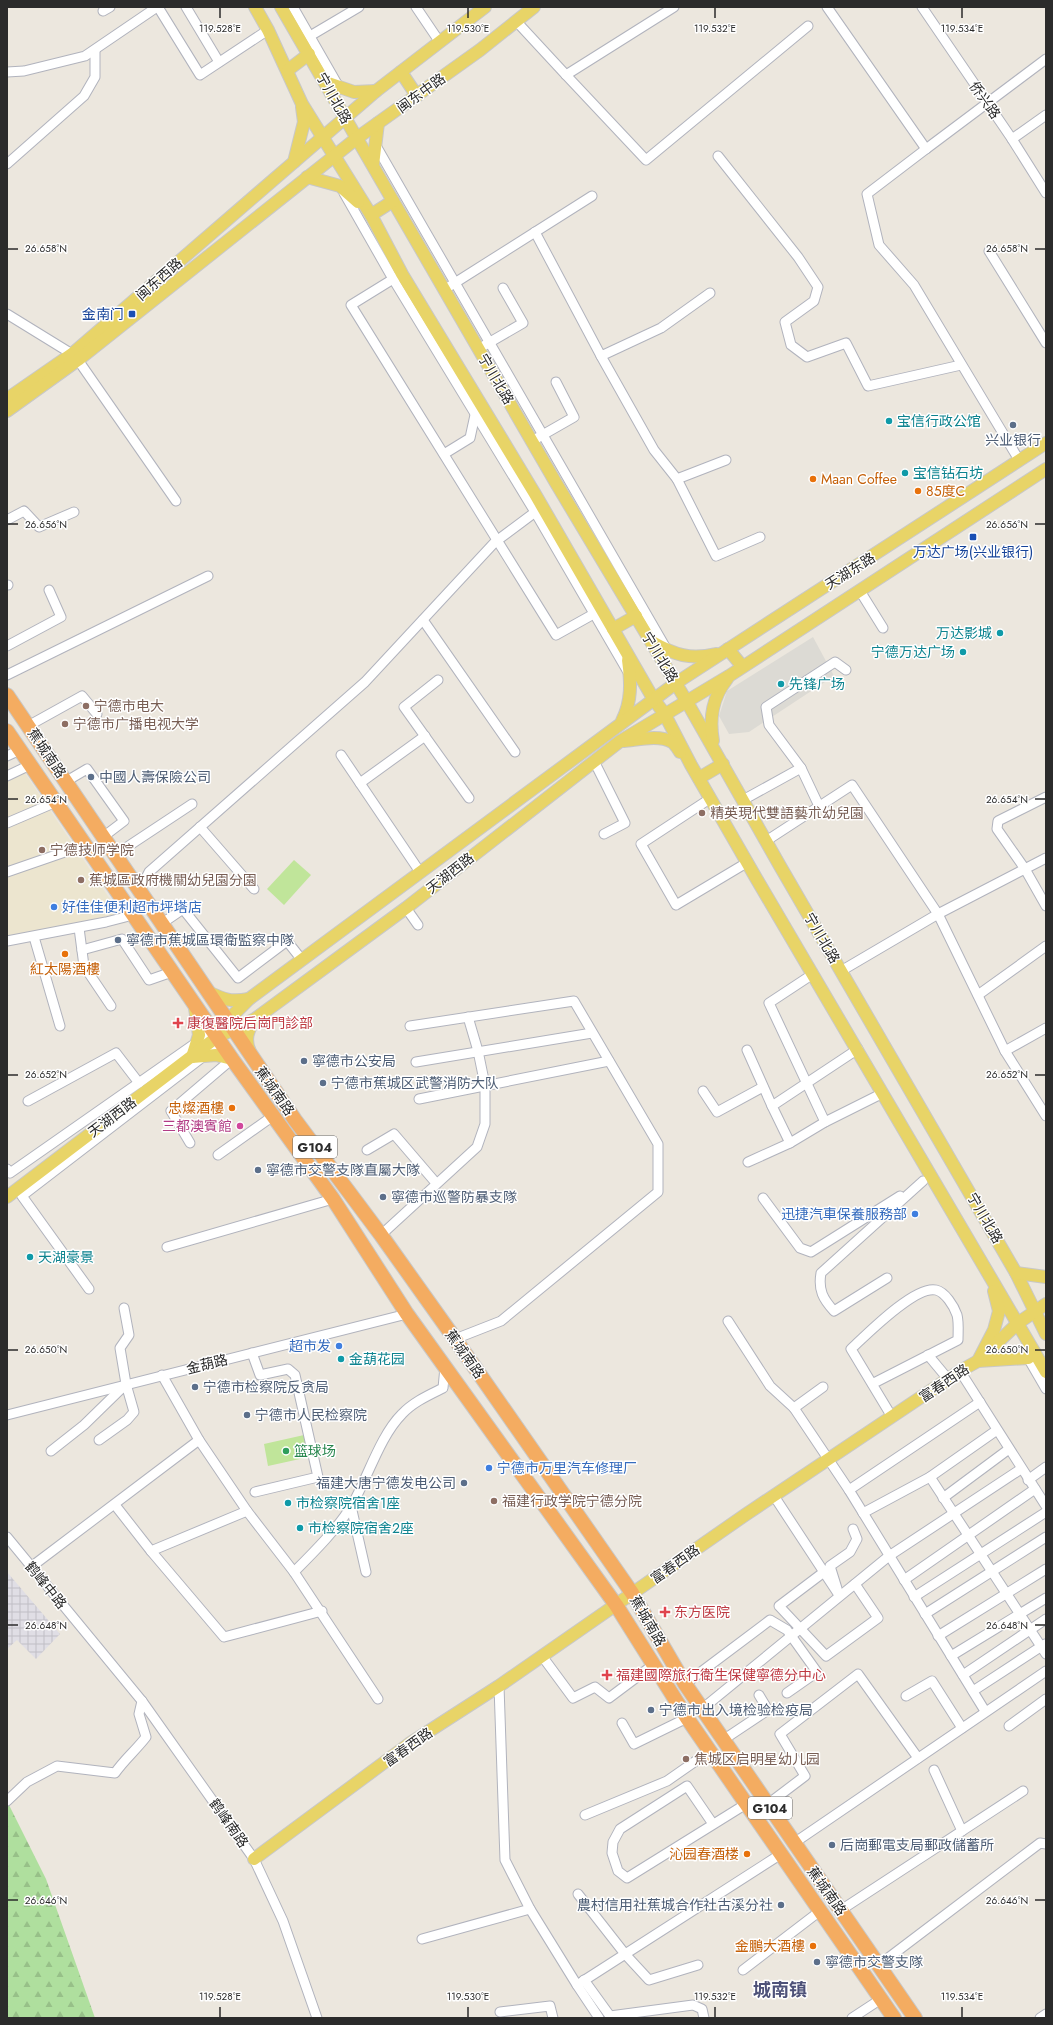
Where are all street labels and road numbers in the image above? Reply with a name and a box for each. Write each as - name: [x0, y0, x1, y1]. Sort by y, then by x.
- street label: 闽东中路: [392, 68, 450, 118]
- street label: 宁川北路: [312, 69, 356, 127]
- street label: 侨兴路: [965, 77, 1005, 123]
- street label: 闽东西路: [131, 253, 187, 305]
- street label: 宁川北路: [473, 350, 519, 408]
- street label: 天湖东路: [821, 548, 879, 594]
- street label: 宁川北路: [637, 628, 683, 686]
- street label: 蕉城南路: [23, 724, 71, 782]
- street label: 天湖西路: [422, 848, 478, 898]
- street label: 宁川北路: [799, 909, 845, 967]
- street label: 蕉城南路: [251, 1062, 299, 1120]
- street label: 天湖西路: [84, 1092, 140, 1142]
- road number: G104: [293, 1136, 337, 1158]
- street label: 宁川北路: [962, 1189, 1008, 1247]
- street label: 蕉城南路: [441, 1325, 489, 1383]
- street label: 金葫路: [184, 1349, 230, 1379]
- street label: 富春西路: [915, 1359, 973, 1407]
- street label: 富春西路: [646, 1540, 704, 1588]
- street label: 鹤峰中路: [21, 1557, 71, 1613]
- street label: 蕉城南路: [625, 1592, 671, 1650]
- street label: 富春西路: [379, 1723, 437, 1771]
- street label: 鹤峰南路: [205, 1794, 253, 1852]
- road number: G104: [748, 1797, 792, 1819]
- street label: 蕉城南路: [803, 1862, 851, 1920]

